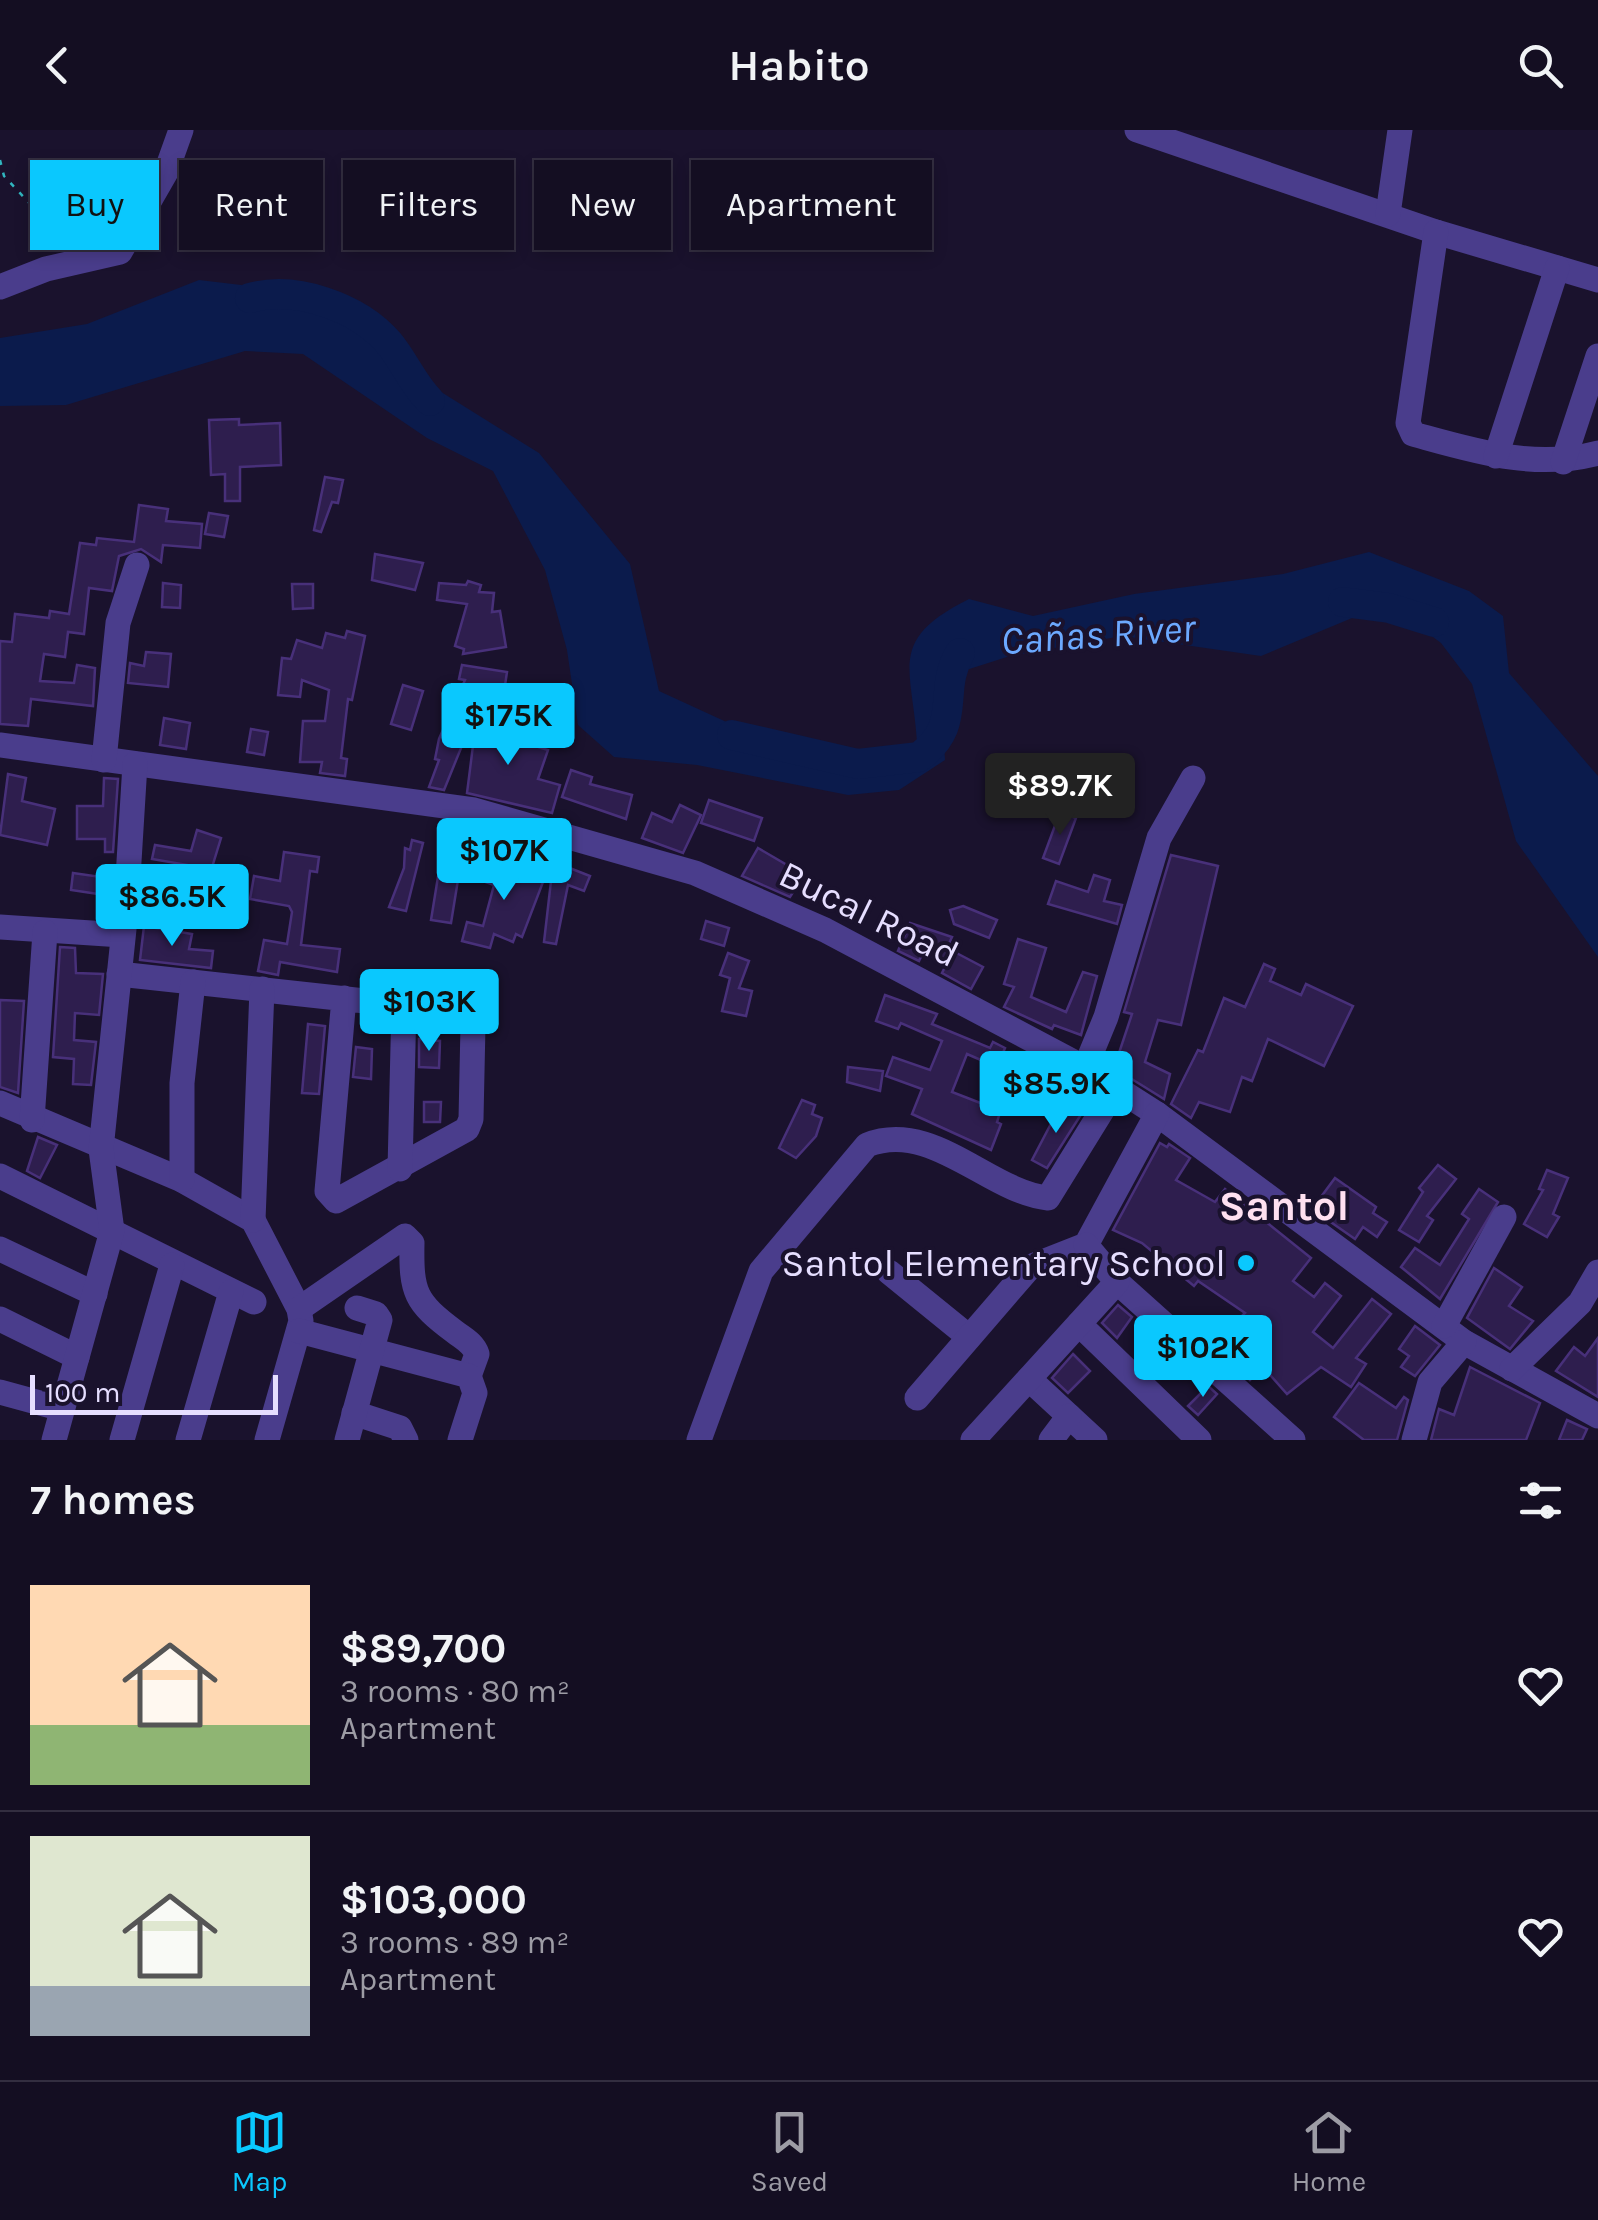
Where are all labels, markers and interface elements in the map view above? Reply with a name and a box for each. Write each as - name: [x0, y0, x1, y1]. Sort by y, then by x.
- icon: back: [30, 38, 85, 93]
- icon: search: [1513, 38, 1568, 93]
- text: Habito: [728, 39, 870, 91]
- chip: Buy: [30, 160, 159, 250]
- chip: Rent: [179, 160, 323, 250]
- chip: Filters: [343, 160, 514, 250]
- chip: New: [534, 160, 671, 250]
- chip: Apartment: [691, 160, 932, 250]
- water label: Cañas River: [999, 604, 1198, 664]
- pin: $175K: [438, 683, 578, 768]
- text: $175K: [464, 697, 552, 734]
- pin: $89.7K: [979, 753, 1141, 838]
- text: $89.7K: [1007, 767, 1113, 804]
- pin: $107K: [434, 818, 574, 903]
- text: $107K: [459, 832, 549, 869]
- street label: Bucal Road: [772, 851, 966, 977]
- pin: $86.5K: [91, 864, 253, 949]
- text: $86.5K: [118, 878, 226, 915]
- pin: $103K: [359, 969, 499, 1054]
- text: $103K: [382, 983, 476, 1020]
- pin: $85.9K: [975, 1051, 1137, 1136]
- text: $85.9K: [1002, 1065, 1110, 1102]
- district label: Santol: [1219, 1181, 1349, 1231]
- place label: Santol Elementary School: [782, 1241, 1226, 1286]
- marker: Santol Elementary School: [1235, 1252, 1257, 1274]
- pin: $102K: [1133, 1315, 1273, 1400]
- text: $102K: [1156, 1329, 1250, 1366]
- scale bar: [30, 1370, 278, 1414]
- text: 100 m: [45, 1376, 120, 1409]
- icon: filters: [1513, 1473, 1568, 1528]
- text: 7 homes: [30, 1475, 196, 1525]
- text: $89,700: [340, 1623, 506, 1673]
- icon: home: [110, 1625, 230, 1745]
- icon: heart: [1513, 1658, 1568, 1713]
- text: 3 rooms · 80 m²: [340, 1673, 570, 1710]
- text: Apartment: [340, 1710, 496, 1747]
- text: $103,000: [340, 1874, 527, 1924]
- icon: home: [110, 1876, 230, 1996]
- icon: heart: [1513, 1909, 1568, 1964]
- text: 3 rooms · 89 m²: [340, 1924, 569, 1961]
- text: Apartment: [340, 1961, 496, 1998]
- tab: Map: [232, 2105, 287, 2198]
- tab: Saved: [751, 2105, 828, 2198]
- tab: Home: [1292, 2105, 1366, 2198]

